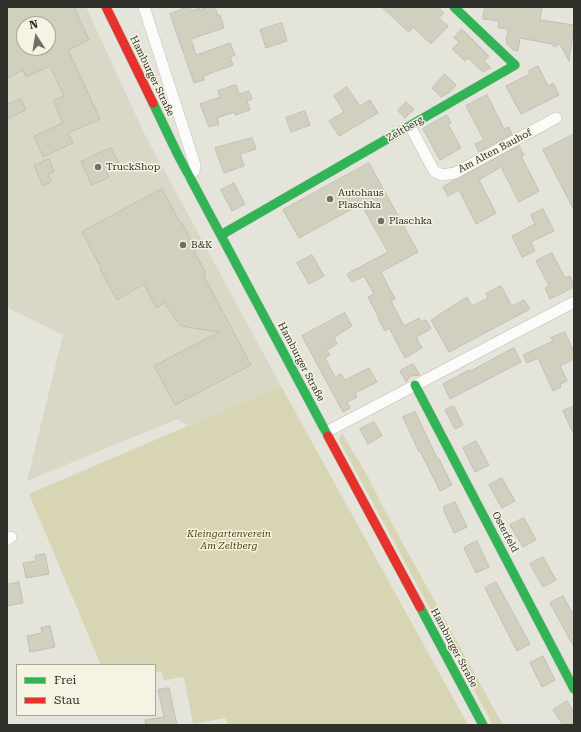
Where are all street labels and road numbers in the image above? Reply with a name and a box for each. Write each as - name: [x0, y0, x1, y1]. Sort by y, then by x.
- street label: Hamburger Straße: [127, 34, 177, 118]
- street label: Zeltberg: [385, 114, 425, 144]
- street label: Am Alten Bauhof: [456, 127, 534, 175]
- street label: Hamburger Straße: [275, 320, 327, 404]
- street label: Osterfeld: [489, 509, 521, 555]
- street label: Hamburger Straße: [428, 606, 480, 690]

